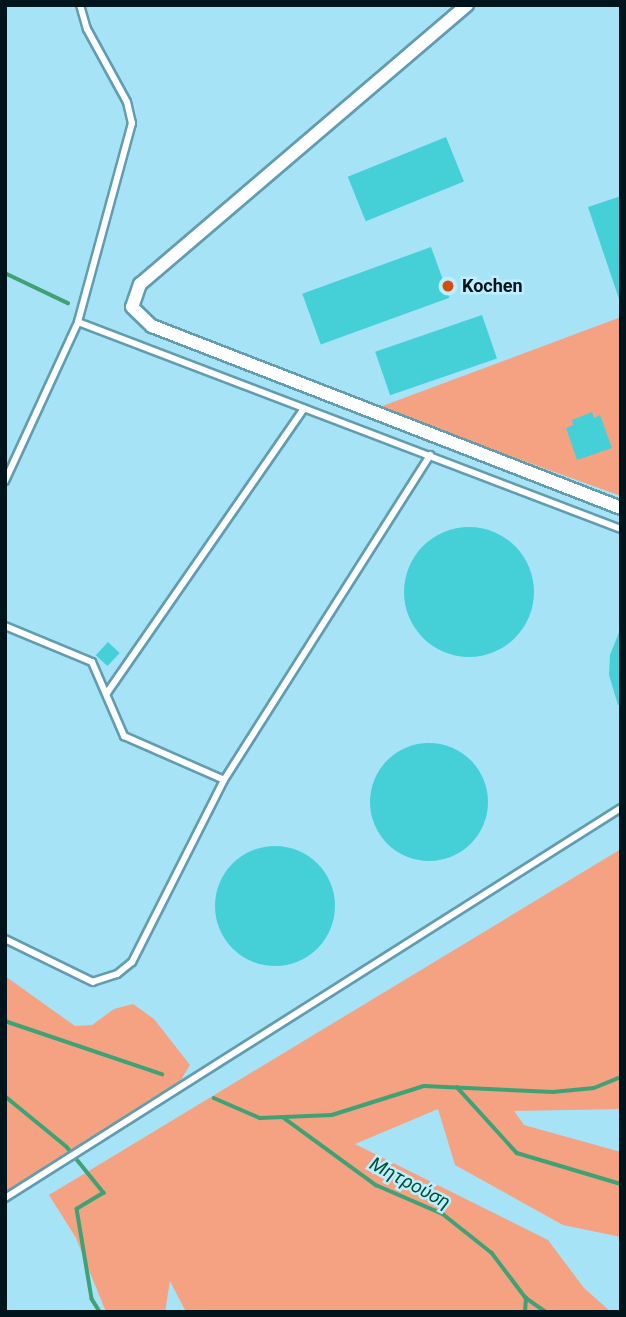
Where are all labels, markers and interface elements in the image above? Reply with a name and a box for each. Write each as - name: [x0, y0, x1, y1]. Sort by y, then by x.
- place label: Kochen: [462, 275, 523, 297]
- marker: Kochen: [440, 278, 456, 294]
- water label: Μητρούση: [366, 1152, 454, 1214]

